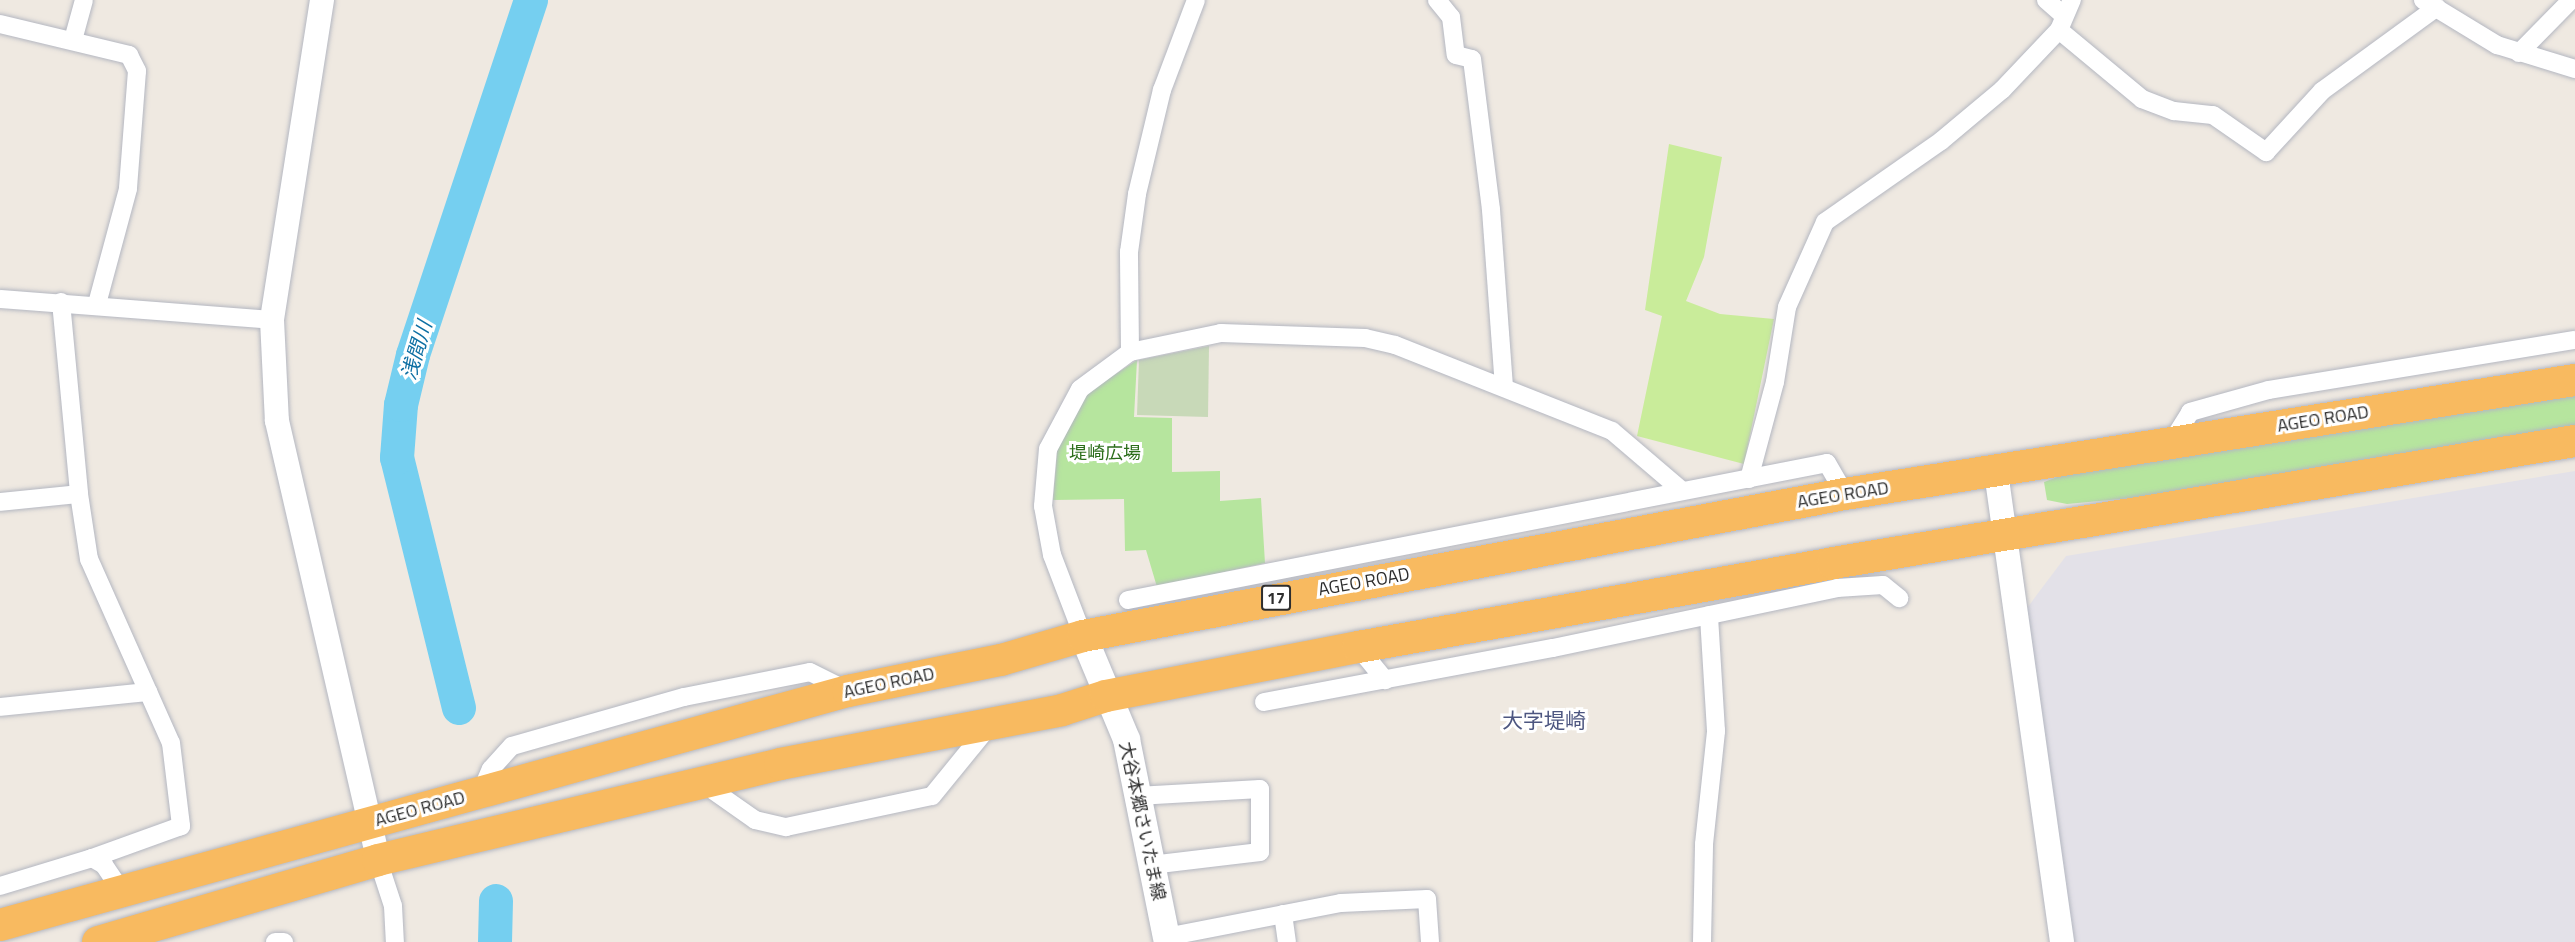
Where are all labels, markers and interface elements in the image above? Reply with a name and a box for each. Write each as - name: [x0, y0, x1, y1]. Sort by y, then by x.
- water label: 浅間川: [396, 318, 436, 382]
- street label: AGEO ROAD: [2276, 401, 2370, 437]
- park label: 堤崎広場: [1069, 442, 1141, 464]
- street label: AGEO ROAD: [1796, 477, 1890, 513]
- street label: AGEO ROAD: [1317, 563, 1411, 601]
- road number: 17: [1261, 585, 1291, 611]
- street label: AGEO ROAD: [842, 663, 936, 703]
- district label: 大字堤崎: [1502, 707, 1586, 733]
- street label: 大谷本郷さいたま線: [1115, 740, 1169, 902]
- street label: AGEO ROAD: [373, 787, 467, 831]

